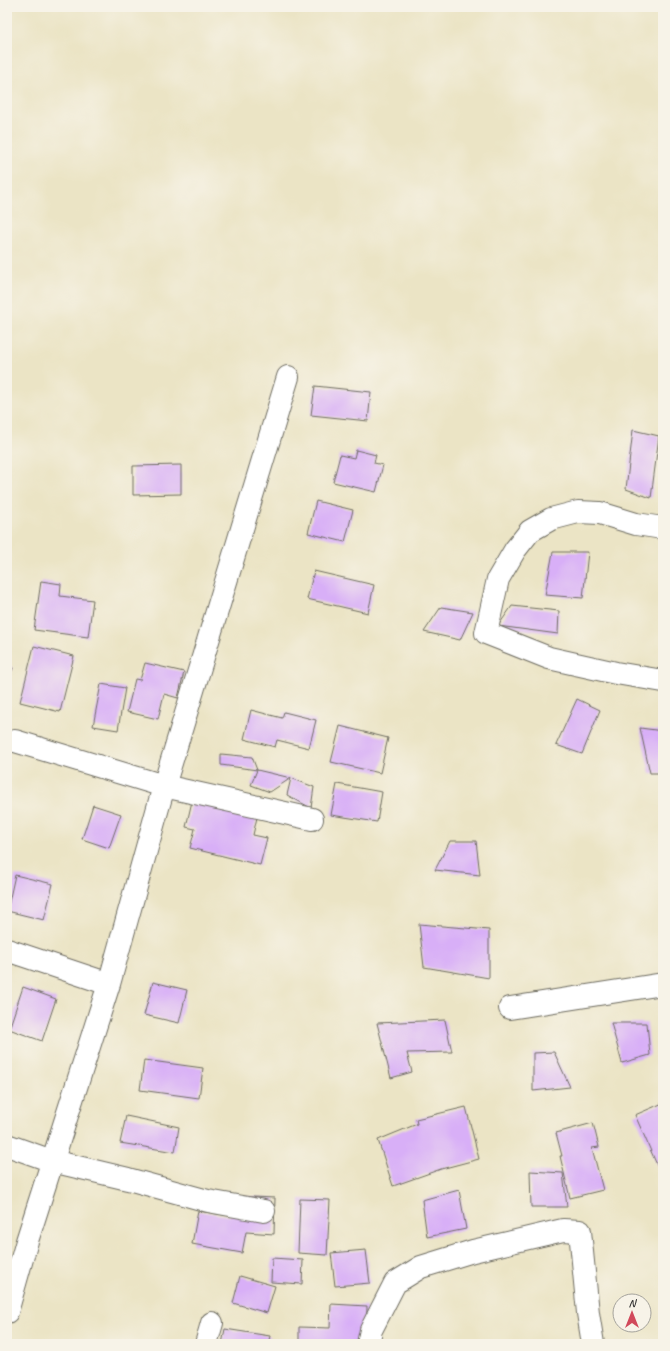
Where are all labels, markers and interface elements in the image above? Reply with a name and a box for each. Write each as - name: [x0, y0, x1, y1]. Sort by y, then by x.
- north arrow: [612, 1293, 652, 1333]
- text: N: [629, 1296, 638, 1310]

